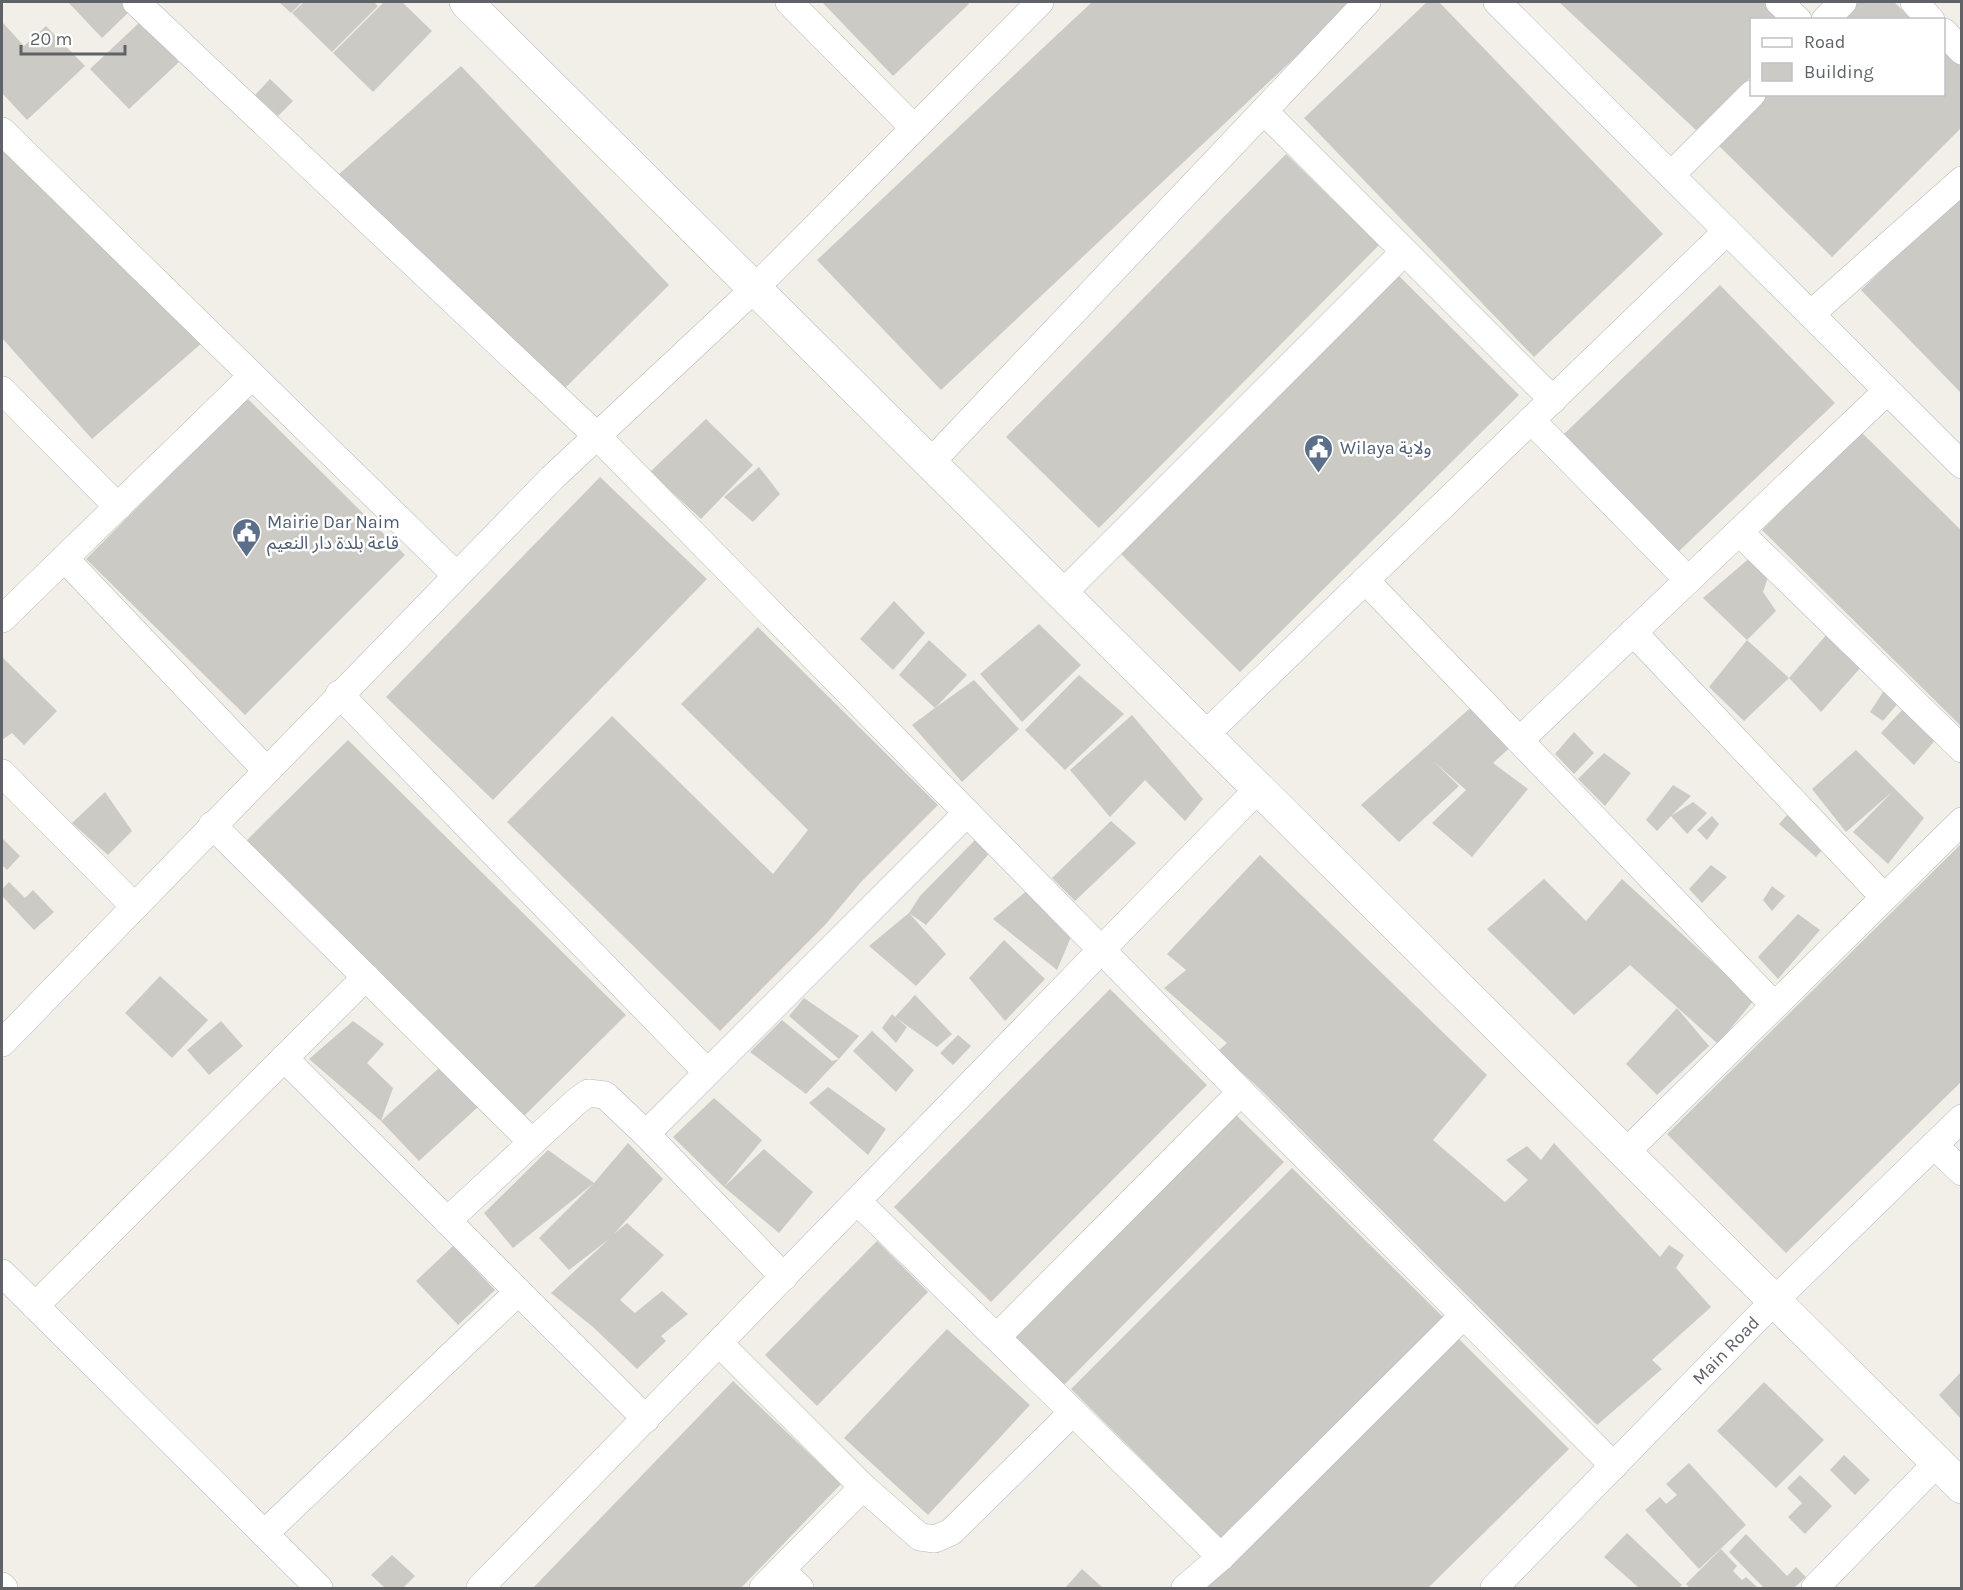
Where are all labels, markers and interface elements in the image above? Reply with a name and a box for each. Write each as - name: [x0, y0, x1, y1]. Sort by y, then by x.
- scale bar: [21, 18, 124, 56]
- legend: [1750, 18, 1945, 96]
- text: 20 m: [30, 28, 72, 50]
- text: Road: [1804, 31, 1845, 53]
- text: Building: [1804, 61, 1874, 83]
- public building icon: Wilaya ولاية: [1303, 432, 1335, 474]
- place label: Wilaya ولاية: [1340, 437, 1432, 459]
- place label: Mairie Dar Naim قاعة بلدة دار النعيم: [267, 511, 400, 556]
- public building icon: Mairie Dar Naim قاعة بلدة دار النعيم: [230, 516, 262, 558]
- street label: Main Road: [1688, 1311, 1764, 1389]

